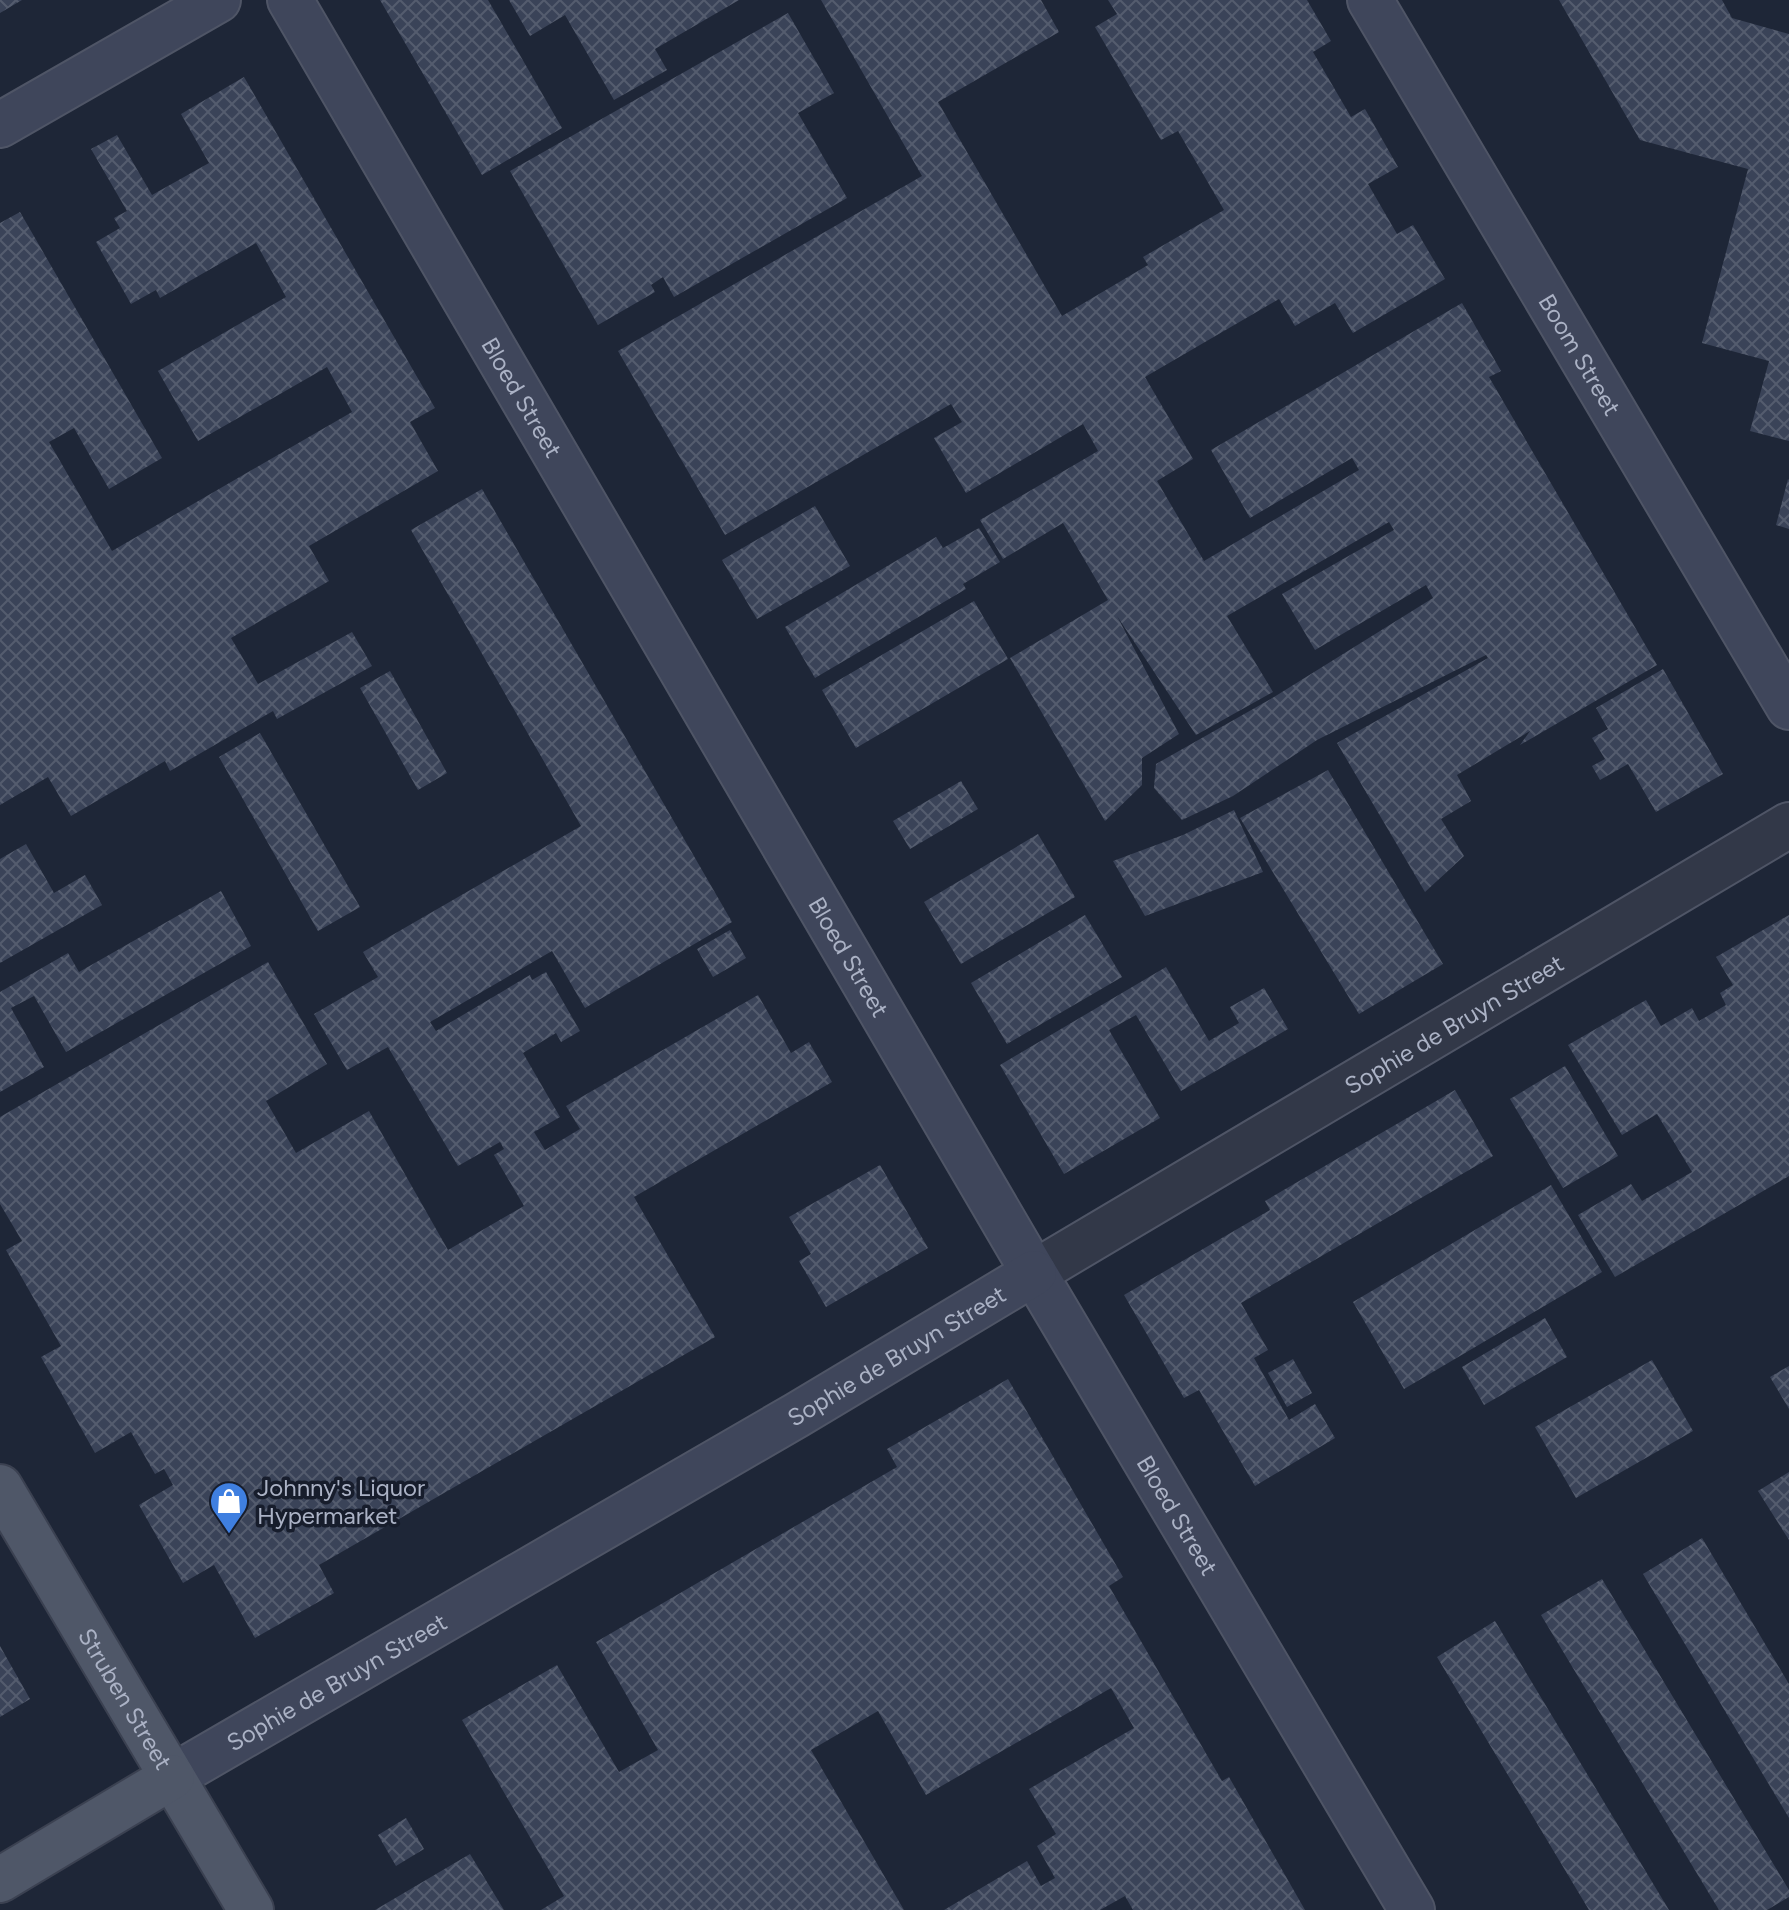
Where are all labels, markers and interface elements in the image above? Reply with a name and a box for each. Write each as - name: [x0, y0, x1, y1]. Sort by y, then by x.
- street label: Boom Street: [1533, 288, 1627, 420]
- street label: Bloed Street: [476, 332, 568, 462]
- street label: Bloed Street: [803, 891, 895, 1022]
- street label: Sophie de Bruyn Street: [1339, 948, 1568, 1100]
- street label: Sophie de Bruyn Street: [782, 1279, 1011, 1432]
- street label: Bloed Street: [1131, 1450, 1224, 1580]
- place label: Johnny's Liquor Hypermarket: [257, 1473, 425, 1530]
- shop icon: Johnny's Liquor Hypermarket: [208, 1480, 250, 1535]
- street label: Sophie de Bruyn Street: [221, 1607, 452, 1757]
- street label: Struben Street: [72, 1623, 179, 1774]

